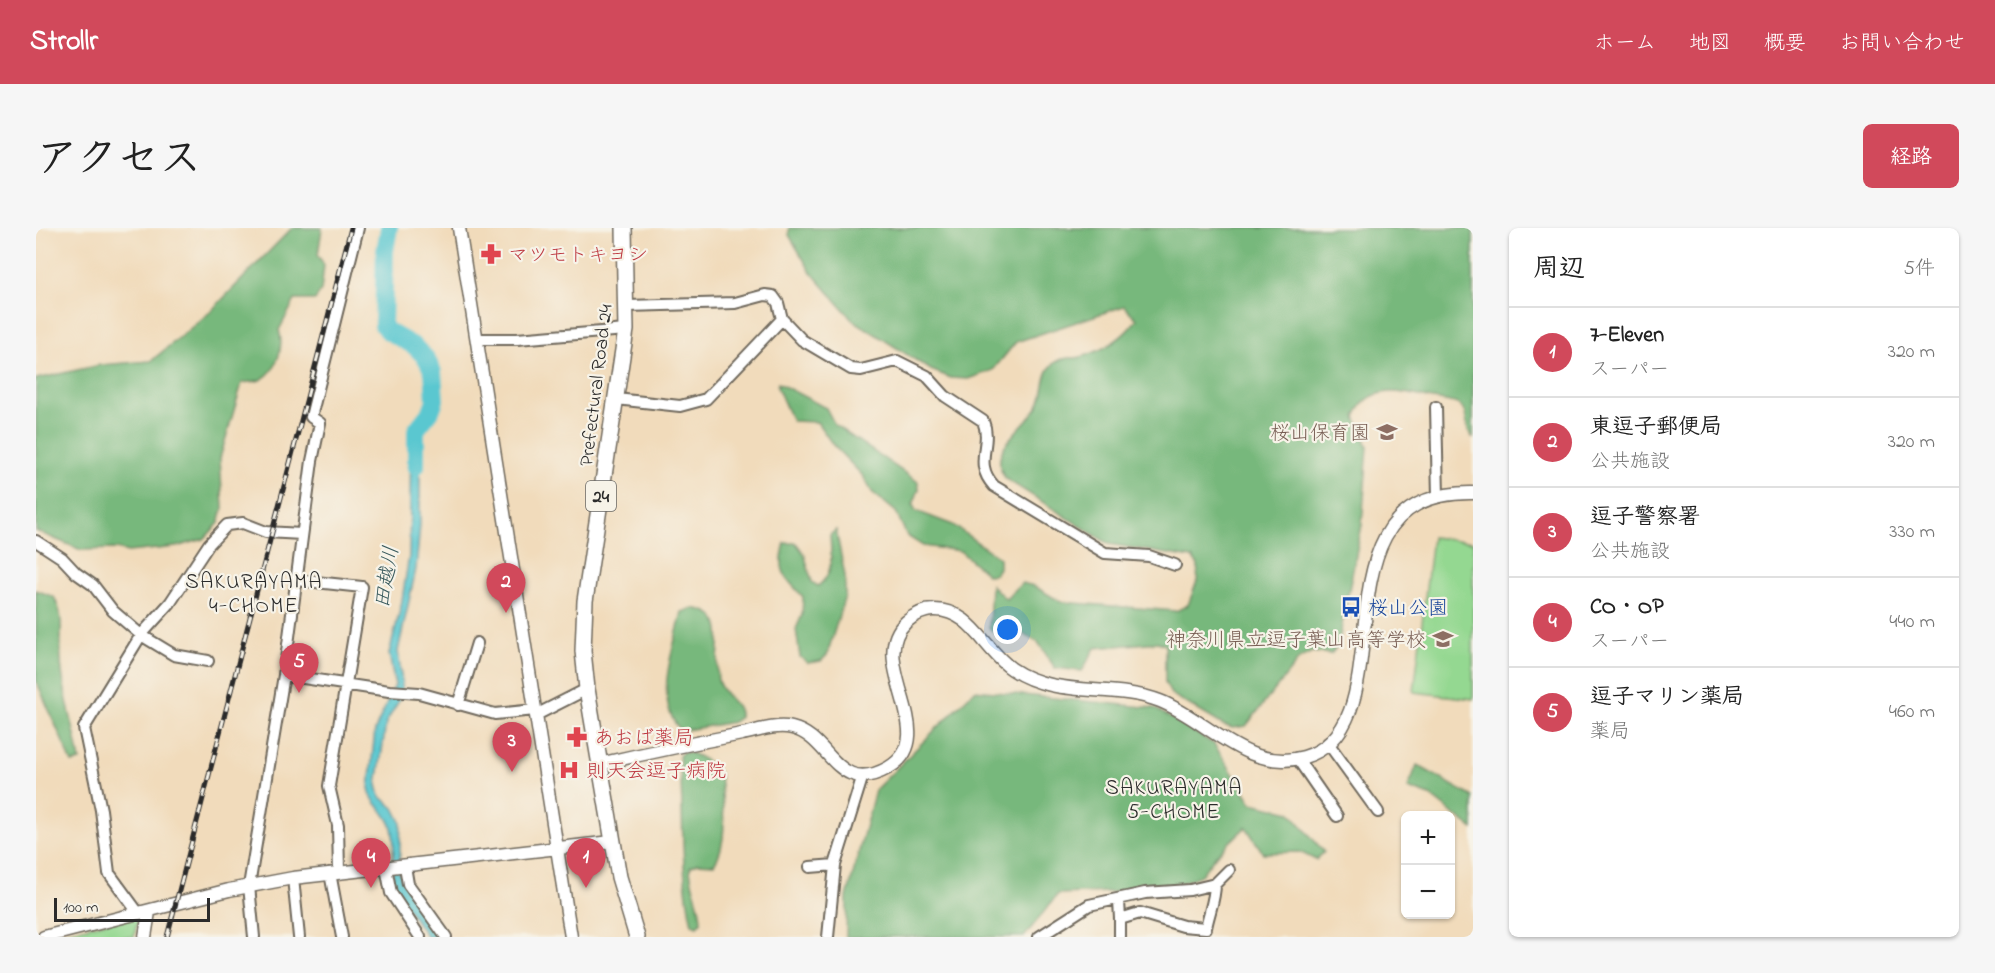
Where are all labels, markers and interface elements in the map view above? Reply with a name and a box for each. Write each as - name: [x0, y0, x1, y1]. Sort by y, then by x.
- text: Strollr: [30, 22, 98, 63]
- text: ホーム: [1594, 29, 1656, 59]
- text: 地図: [1689, 29, 1731, 59]
- text: 概要: [1764, 29, 1806, 59]
- text: お問い合わせ: [1839, 29, 1965, 59]
- button: 経路: [1863, 124, 1959, 188]
- text: アクセス: [36, 130, 201, 191]
- pharmacy icon: マツモトキヨシ: [479, 242, 503, 266]
- place label: マツモトキヨシ: [508, 242, 648, 271]
- text: 周辺: [1533, 251, 1585, 289]
- text: 5件: [1904, 255, 1935, 284]
- street label: Prefectural Road 24: [573, 303, 622, 468]
- text: 7-Eleven: [1590, 320, 1664, 352]
- text: 1: [1549, 338, 1556, 367]
- text: 320 m: [1888, 338, 1935, 367]
- text: スーパー: [1590, 356, 1669, 385]
- text: 東逗子郵便局: [1590, 412, 1722, 444]
- place label: 桜山保育園: [1270, 420, 1370, 449]
- school or university icon: 桜山保育園: [1375, 420, 1399, 444]
- text: 2: [1548, 428, 1557, 457]
- text: 320 m: [1888, 428, 1935, 457]
- text: 公共施設: [1590, 448, 1670, 477]
- road number: 24: [586, 481, 616, 511]
- text: 逗子警察署: [1590, 502, 1700, 534]
- text: 3: [1548, 518, 1557, 547]
- text: 330 m: [1889, 518, 1935, 547]
- text: 公共施設: [1590, 538, 1670, 567]
- water label: 田越川: [368, 544, 408, 611]
- pin: 2: [486, 564, 526, 613]
- district label: SAKURAYAMA 4-CHOME: [185, 568, 323, 622]
- text: CO・OP: [1590, 592, 1664, 624]
- bus stop icon: 桜山公園: [1339, 595, 1363, 619]
- place label: 桜山公園: [1368, 595, 1448, 624]
- text: 4: [1548, 608, 1557, 637]
- text: 440 m: [1889, 608, 1935, 637]
- your location: [993, 615, 1022, 644]
- place label: 神奈川県立逗子葉山高等学校: [1166, 627, 1426, 656]
- school or university icon: 神奈川県立逗子葉山高等学校: [1431, 627, 1455, 651]
- text: スーパー: [1590, 628, 1669, 657]
- pin: 5: [280, 644, 318, 693]
- text: 逗子マリン薬局: [1590, 682, 1744, 714]
- text: 5: [1547, 698, 1558, 727]
- text: 460 m: [1889, 698, 1935, 727]
- text: 薬局: [1590, 718, 1630, 747]
- pin: 3: [492, 722, 532, 772]
- pharmacy icon: あおば薬局: [565, 725, 589, 749]
- place label: あおば薬局: [594, 725, 694, 754]
- hospital icon: 則天会逗子病院: [557, 758, 581, 782]
- place label: 則天会逗子病院: [586, 758, 726, 787]
- district label: SAKURAYAMA 5-CHOME: [1105, 774, 1243, 828]
- map controls: [1401, 811, 1455, 919]
- button: +: [1401, 811, 1455, 865]
- pin: 4: [352, 838, 390, 888]
- pin: 1: [566, 838, 606, 888]
- button: −: [1401, 865, 1455, 919]
- scale bar: [54, 895, 210, 922]
- text: 100 m: [63, 896, 98, 920]

